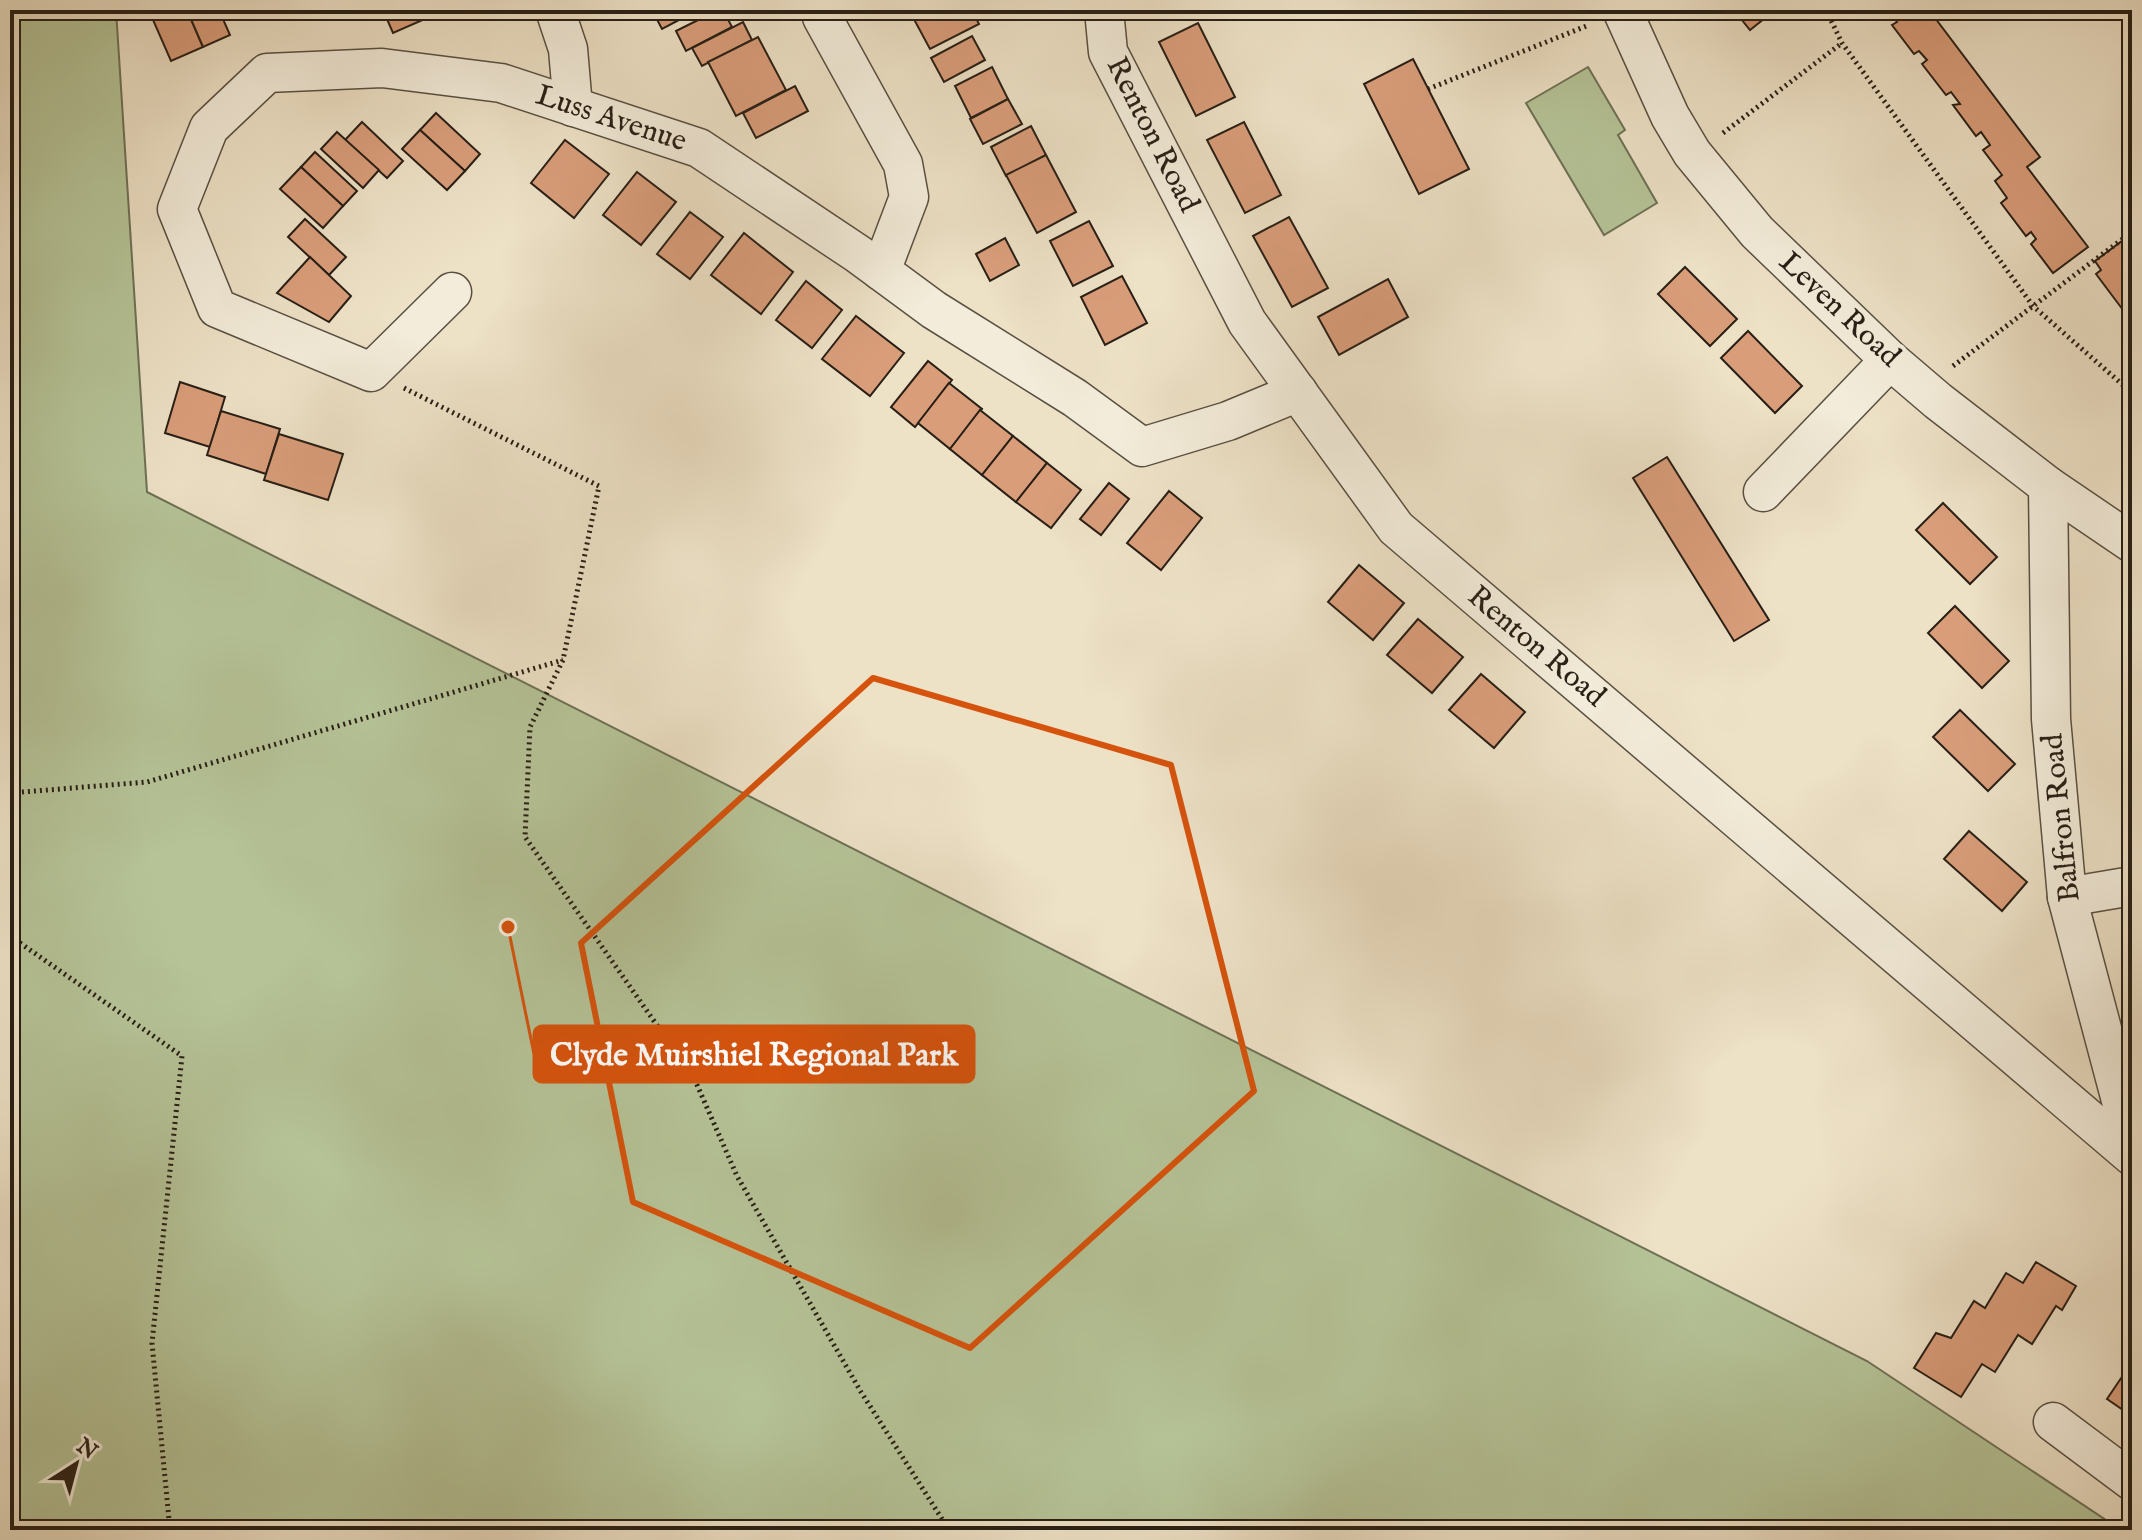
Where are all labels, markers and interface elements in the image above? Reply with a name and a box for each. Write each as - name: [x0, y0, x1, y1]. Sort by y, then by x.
- street label: Renton Road: [1097, 51, 1208, 220]
- street label: Luss Avenue: [531, 77, 691, 161]
- street label: Leven Road: [1770, 244, 1909, 377]
- street label: Renton Road: [1459, 578, 1614, 716]
- street label: Balfron Road: [2034, 731, 2090, 904]
- callout: Clyde Muirshiel Regional Park: [534, 1026, 974, 1082]
- text: Clyde Muirshiel Regional Park: [550, 1036, 959, 1077]
- north arrow: [36, 1424, 116, 1504]
- text: N: [70, 1432, 103, 1466]

